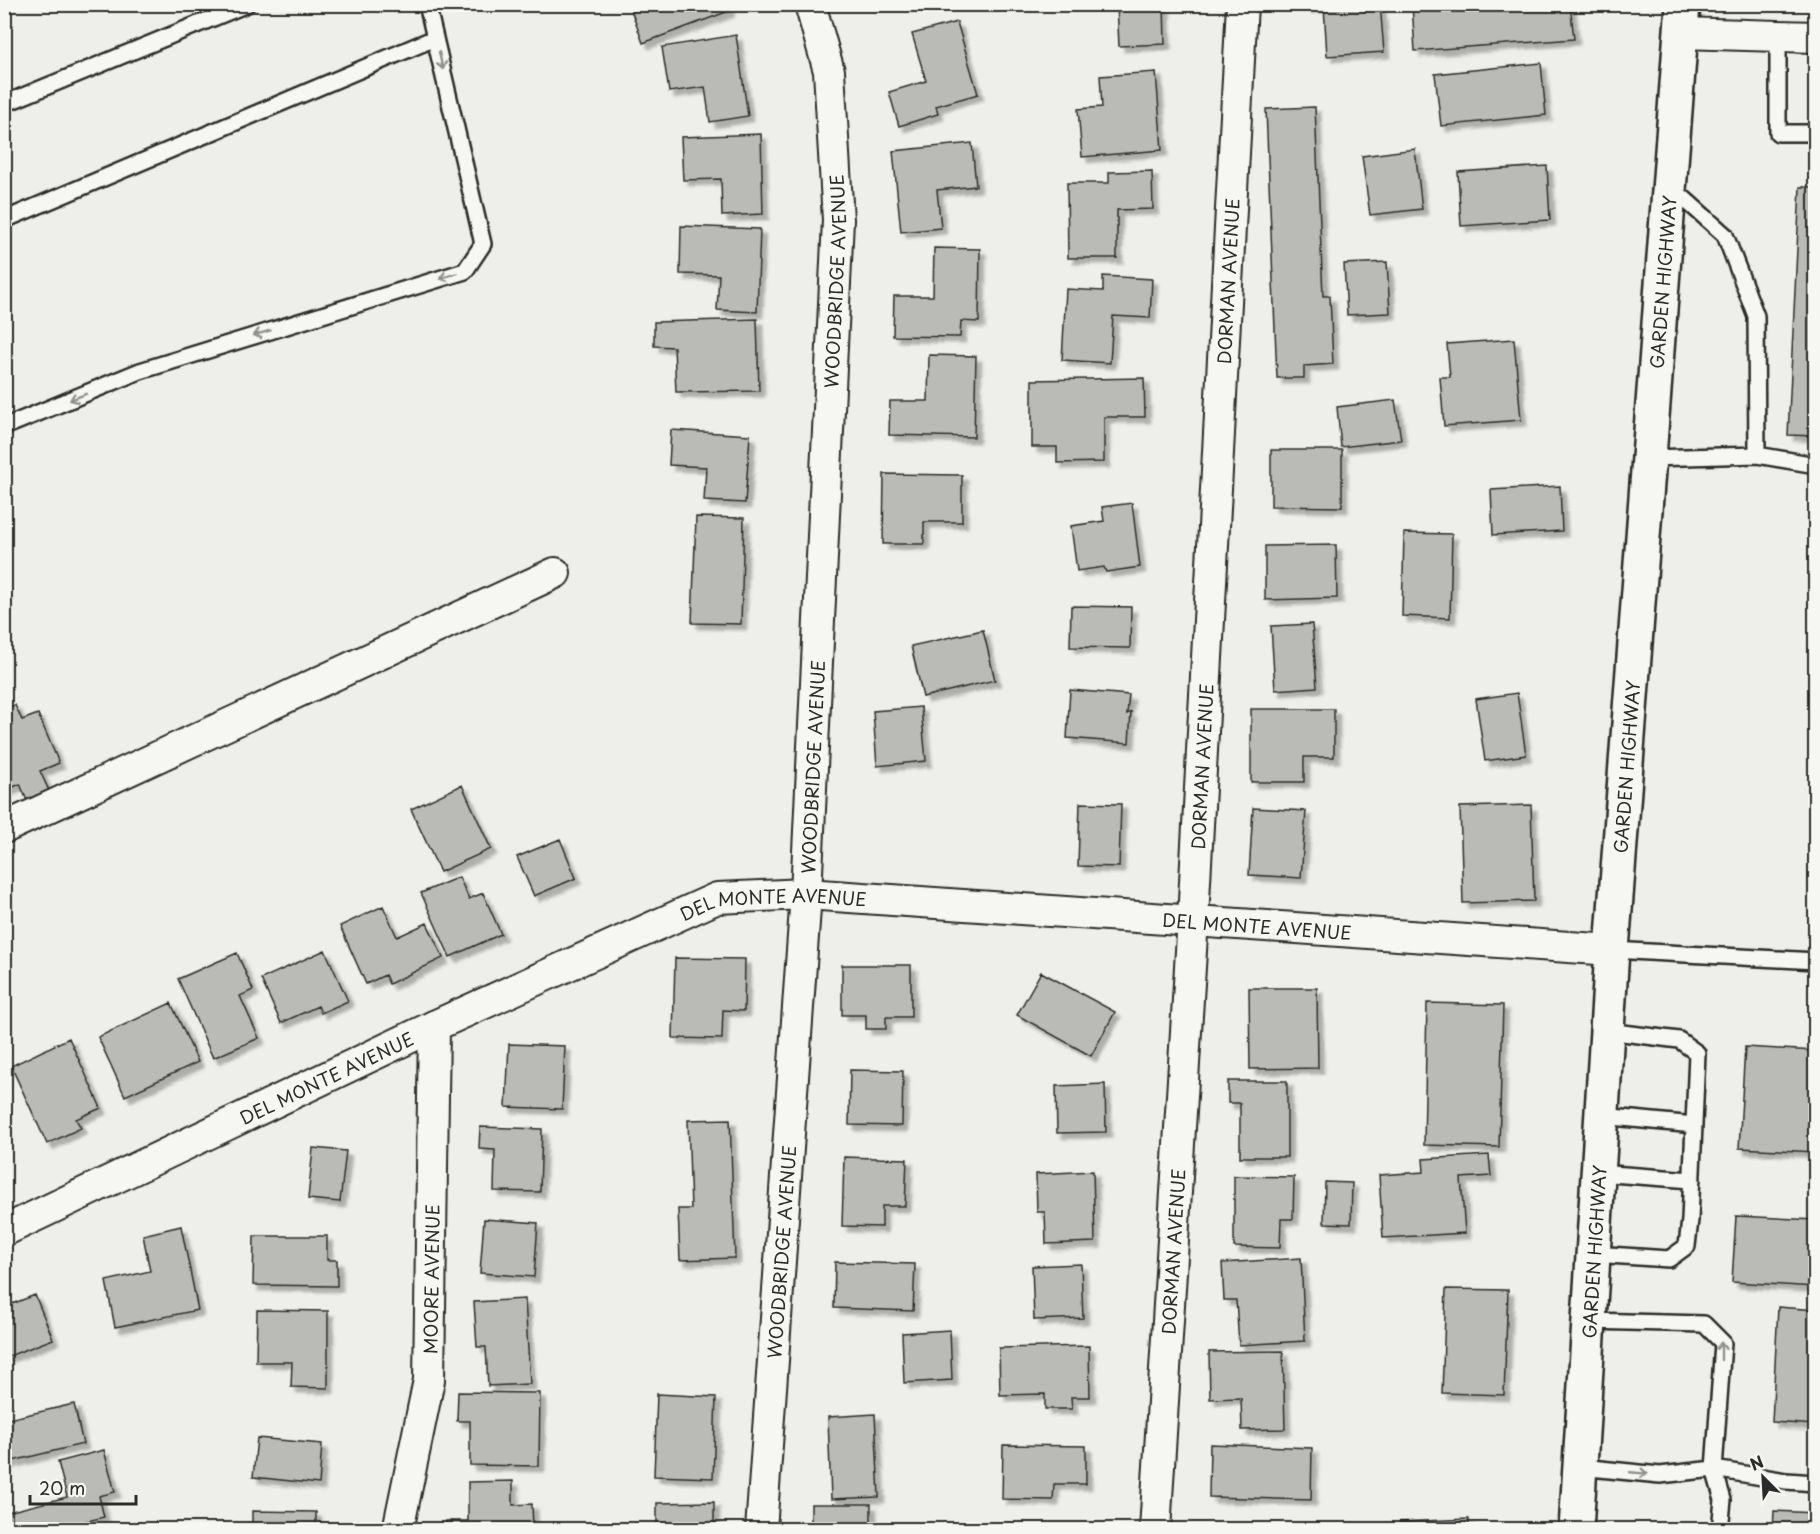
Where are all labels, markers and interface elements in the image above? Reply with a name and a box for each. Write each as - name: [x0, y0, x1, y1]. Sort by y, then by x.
- one-way arrow: [435, 52, 447, 71]
- street label: WOODBRIDGE AVENUE: [817, 174, 852, 389]
- street label: GARDEN HIGHWAY: [1642, 194, 1682, 370]
- street label: DORMAN AVENUE: [1209, 197, 1245, 365]
- one-way arrow: [439, 271, 458, 282]
- one-way arrow: [253, 329, 272, 340]
- one-way arrow: [69, 392, 88, 403]
- street label: WOODBRIDGE AVENUE: [793, 659, 831, 874]
- street label: GARDEN HIGHWAY: [1606, 679, 1646, 854]
- street label: DORMAN AVENUE: [1183, 683, 1219, 850]
- street label: DEL MONTE AVENUE: [675, 880, 868, 927]
- street label: DEL MONTE AVENUE: [1161, 905, 1352, 945]
- street label: DEL MONTE AVENUE: [235, 1024, 418, 1130]
- street label: WOODBRIDGE AVENUE: [760, 1144, 802, 1359]
- street label: GARDEN HIGHWAY: [1574, 1164, 1612, 1339]
- street label: DORMAN AVENUE: [1154, 1168, 1191, 1335]
- street label: MOORE AVENUE: [416, 1204, 445, 1354]
- one-way arrow: [1715, 1342, 1727, 1361]
- north arrow: [1733, 1447, 1793, 1507]
- text: N: [1746, 1449, 1767, 1476]
- scale bar: [30, 1468, 136, 1506]
- one-way arrow: [1628, 1468, 1648, 1479]
- text: 20 m: [39, 1474, 85, 1501]

